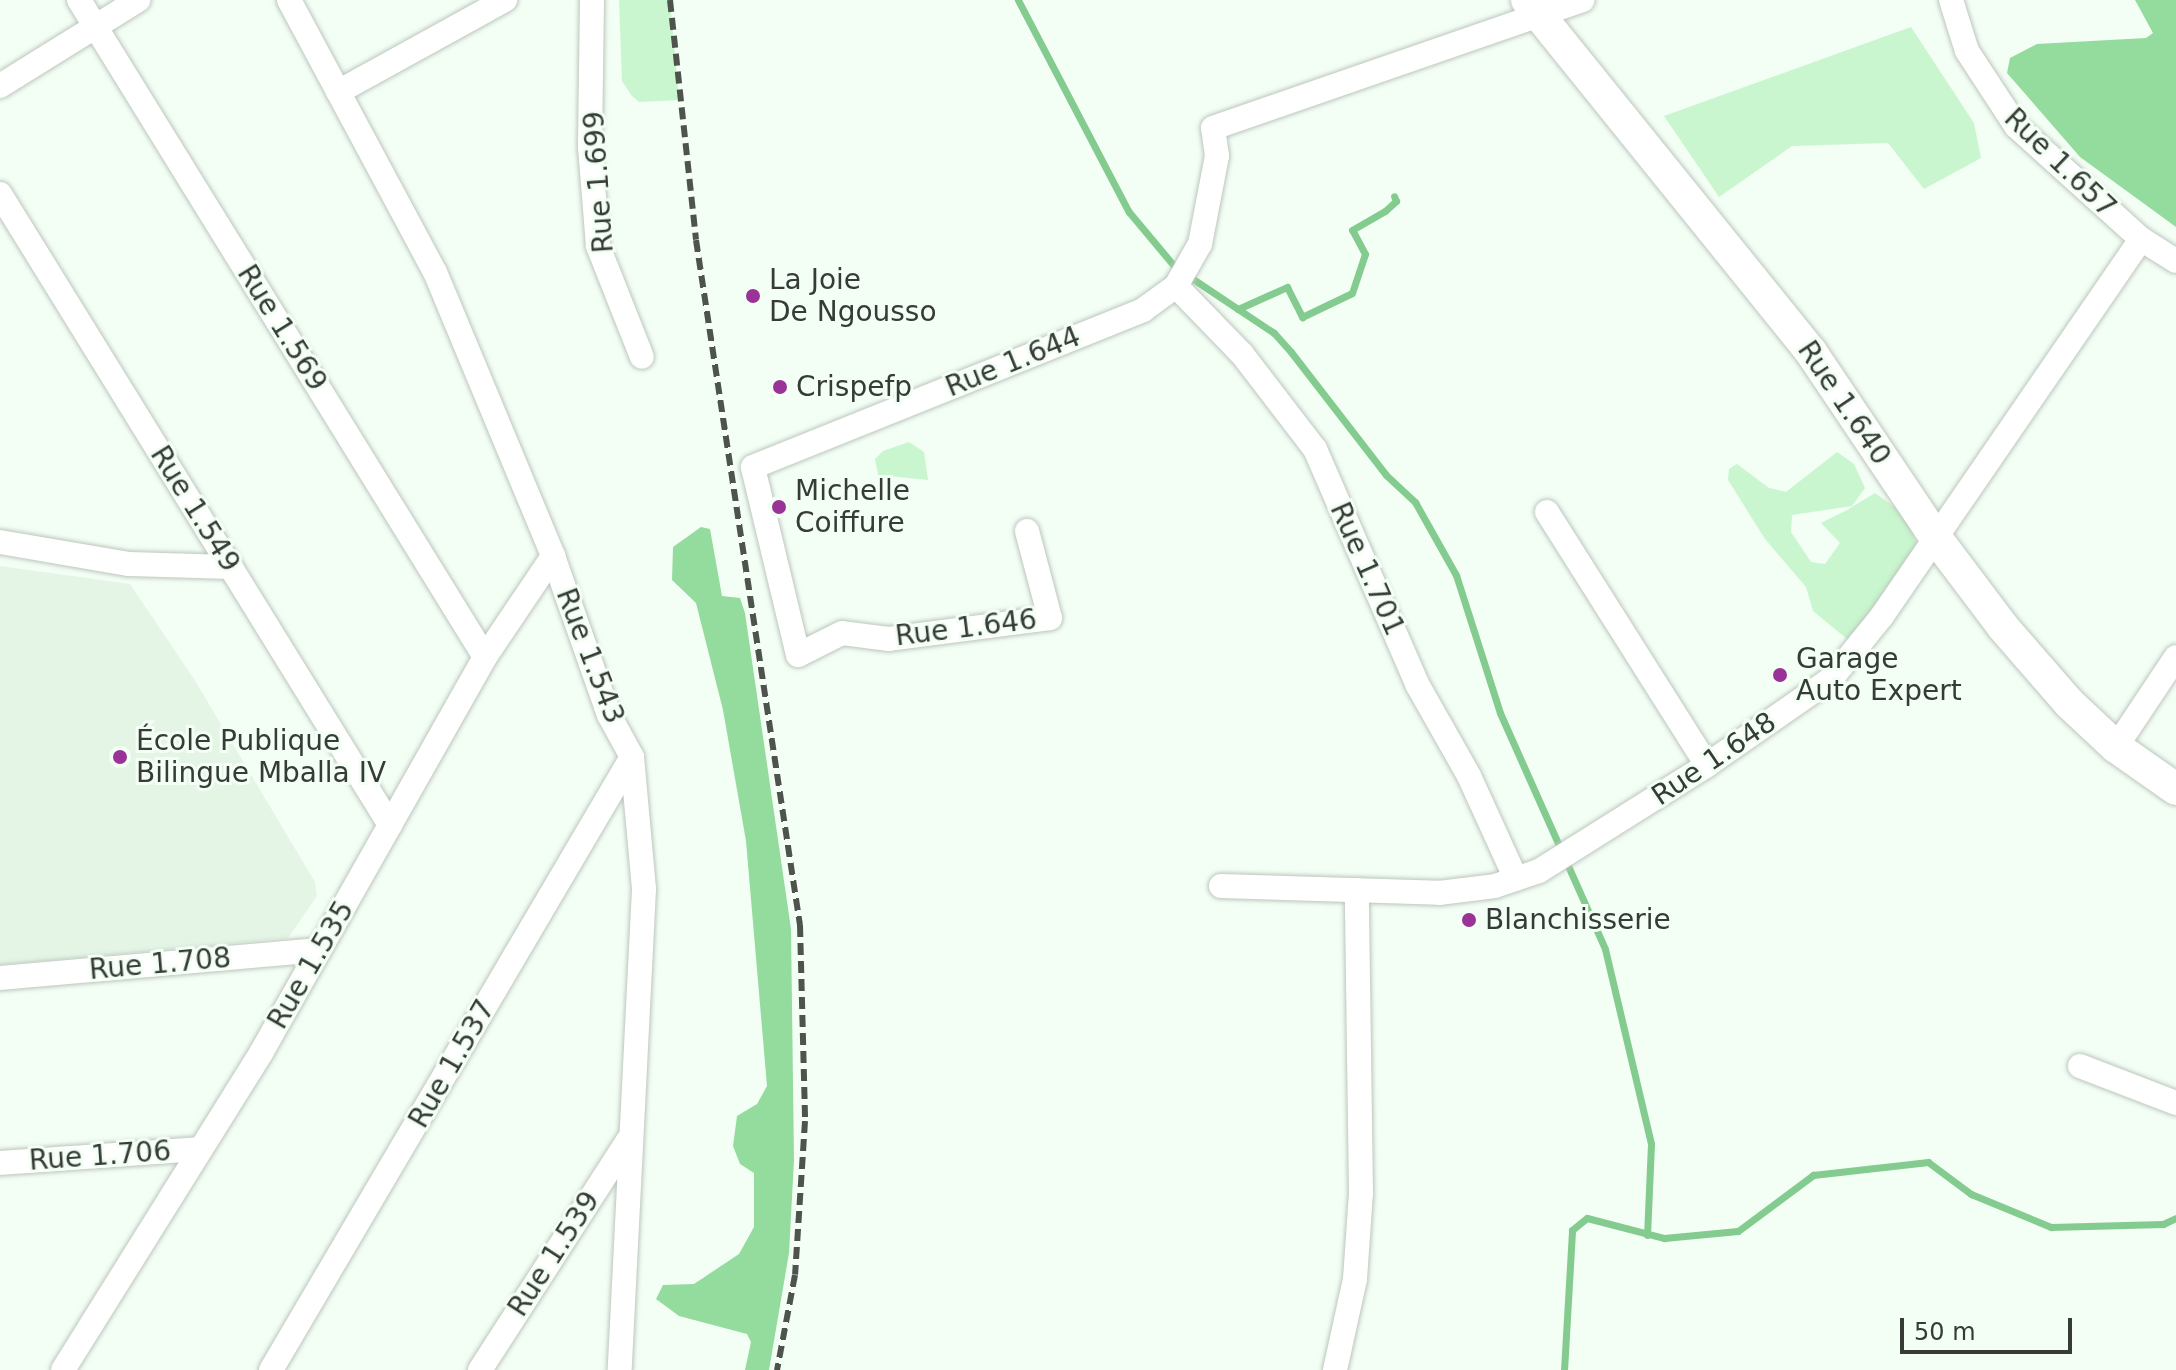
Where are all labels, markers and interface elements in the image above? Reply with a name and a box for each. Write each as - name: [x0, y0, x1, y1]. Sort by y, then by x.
- street label: Rue 1.657: [1997, 102, 2123, 224]
- street label: Rue 1.699: [577, 110, 621, 254]
- street label: Rue 1.569: [230, 259, 334, 397]
- place label: La Joie De Ngousso: [769, 263, 937, 329]
- marker: La Joie De Ngousso: [744, 287, 762, 305]
- street label: Rue 1.644: [941, 320, 1085, 404]
- street label: Rue 1.640: [1790, 335, 1898, 471]
- place label: Crispefp: [796, 370, 912, 404]
- marker: Crispefp: [771, 378, 789, 396]
- street label: Rue 1.549: [143, 440, 247, 578]
- place label: Michelle Coiffure: [795, 474, 910, 540]
- street label: Rue 1.701: [1323, 497, 1411, 641]
- marker: Michelle Coiffure: [770, 498, 788, 516]
- street label: Rue 1.543: [549, 584, 631, 728]
- street label: Rue 1.646: [893, 603, 1039, 653]
- place label: Garage Auto Expert: [1796, 642, 1962, 708]
- marker: Garage Auto Expert: [1771, 666, 1789, 684]
- street label: Rue 1.648: [1646, 705, 1782, 813]
- place label: École Publique Bilingue Mballa IV: [136, 724, 386, 790]
- marker: École Publique Bilingue Mballa IV: [111, 748, 129, 766]
- street label: Rue 1.535: [261, 895, 361, 1035]
- place label: Blanchisserie: [1485, 903, 1671, 937]
- marker: Blanchisserie: [1460, 911, 1478, 929]
- street label: Rue 1.708: [88, 941, 232, 987]
- street label: Rue 1.537: [402, 994, 502, 1134]
- street label: Rue 1.706: [28, 1134, 172, 1178]
- street label: Rue 1.539: [501, 1185, 607, 1323]
- scale bar: [1904, 1302, 2076, 1352]
- text: 50 m: [1914, 1318, 1976, 1346]

